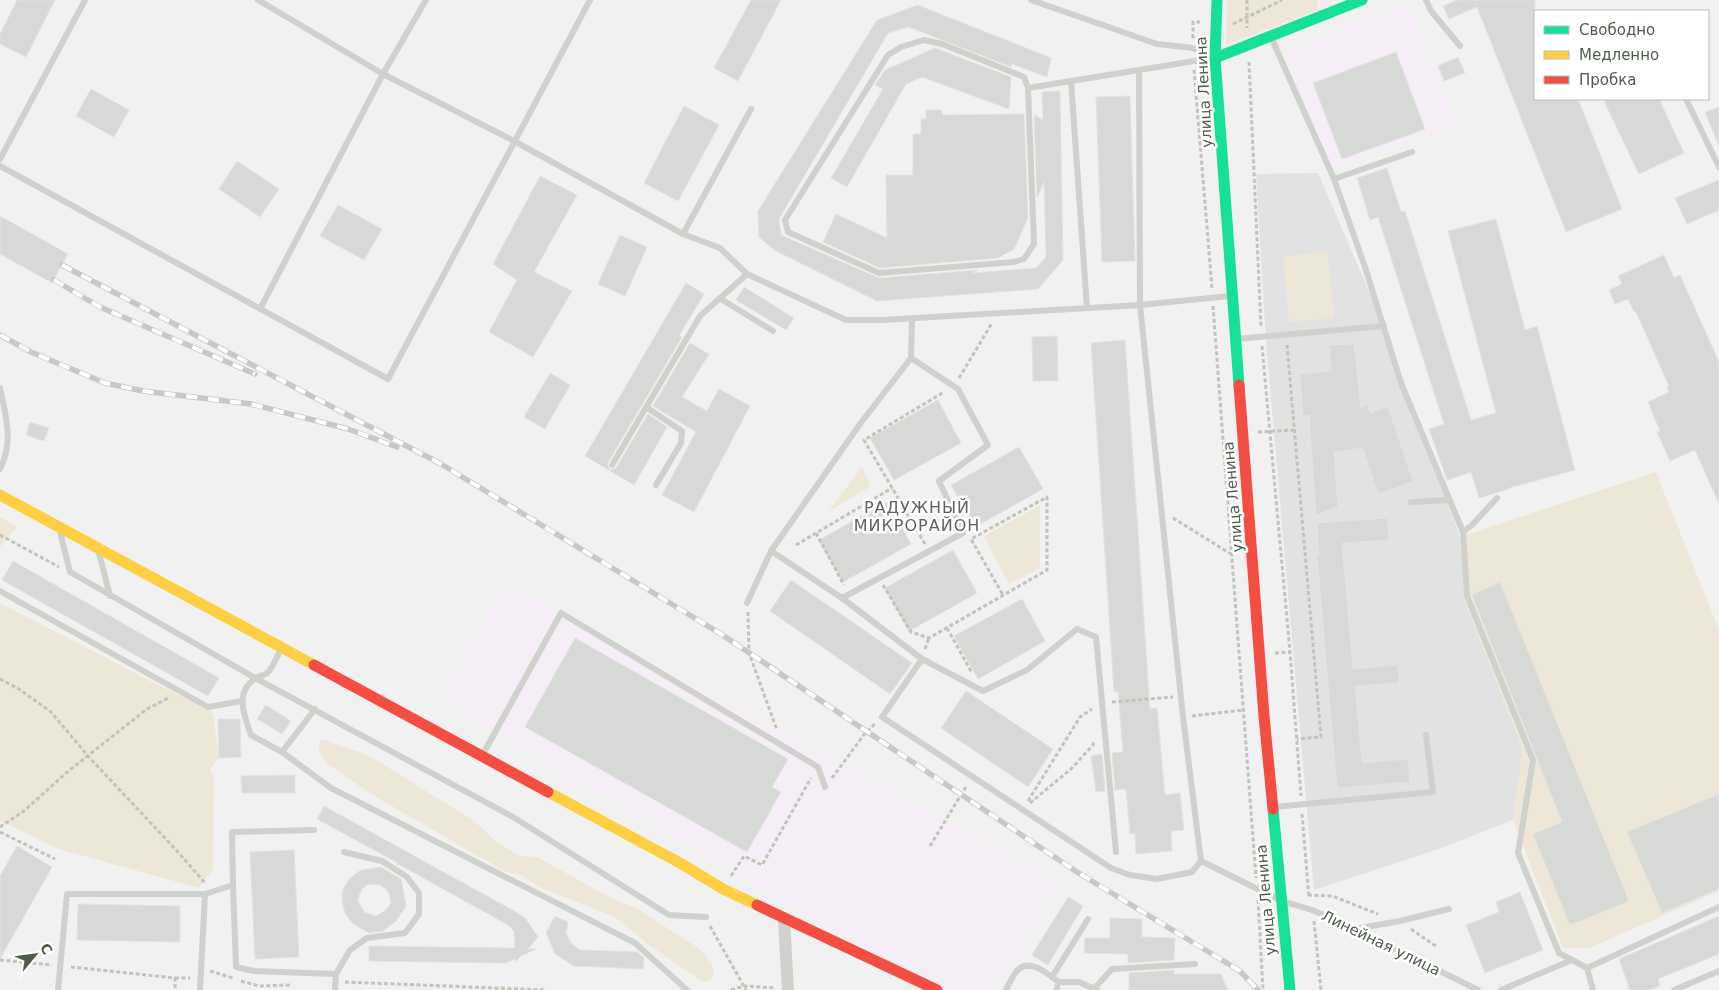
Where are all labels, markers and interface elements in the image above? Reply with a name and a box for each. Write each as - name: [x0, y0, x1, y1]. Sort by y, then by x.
- legend: [1534, 10, 1709, 100]
- text: Свободно: [1579, 21, 1655, 39]
- street label: улица Ленина: [1192, 36, 1216, 148]
- text: Медленно: [1579, 46, 1659, 64]
- text: Пробка: [1579, 71, 1636, 89]
- street label: улица Ленина: [1219, 441, 1247, 553]
- district label: РАДУЖНЫЙ МИКРОРАЙОН: [854, 498, 980, 535]
- street label: улица Ленина: [1252, 844, 1280, 956]
- street label: Линейная улица: [1319, 906, 1443, 980]
- north arrow: [10, 930, 60, 980]
- text: С: [37, 940, 56, 957]

